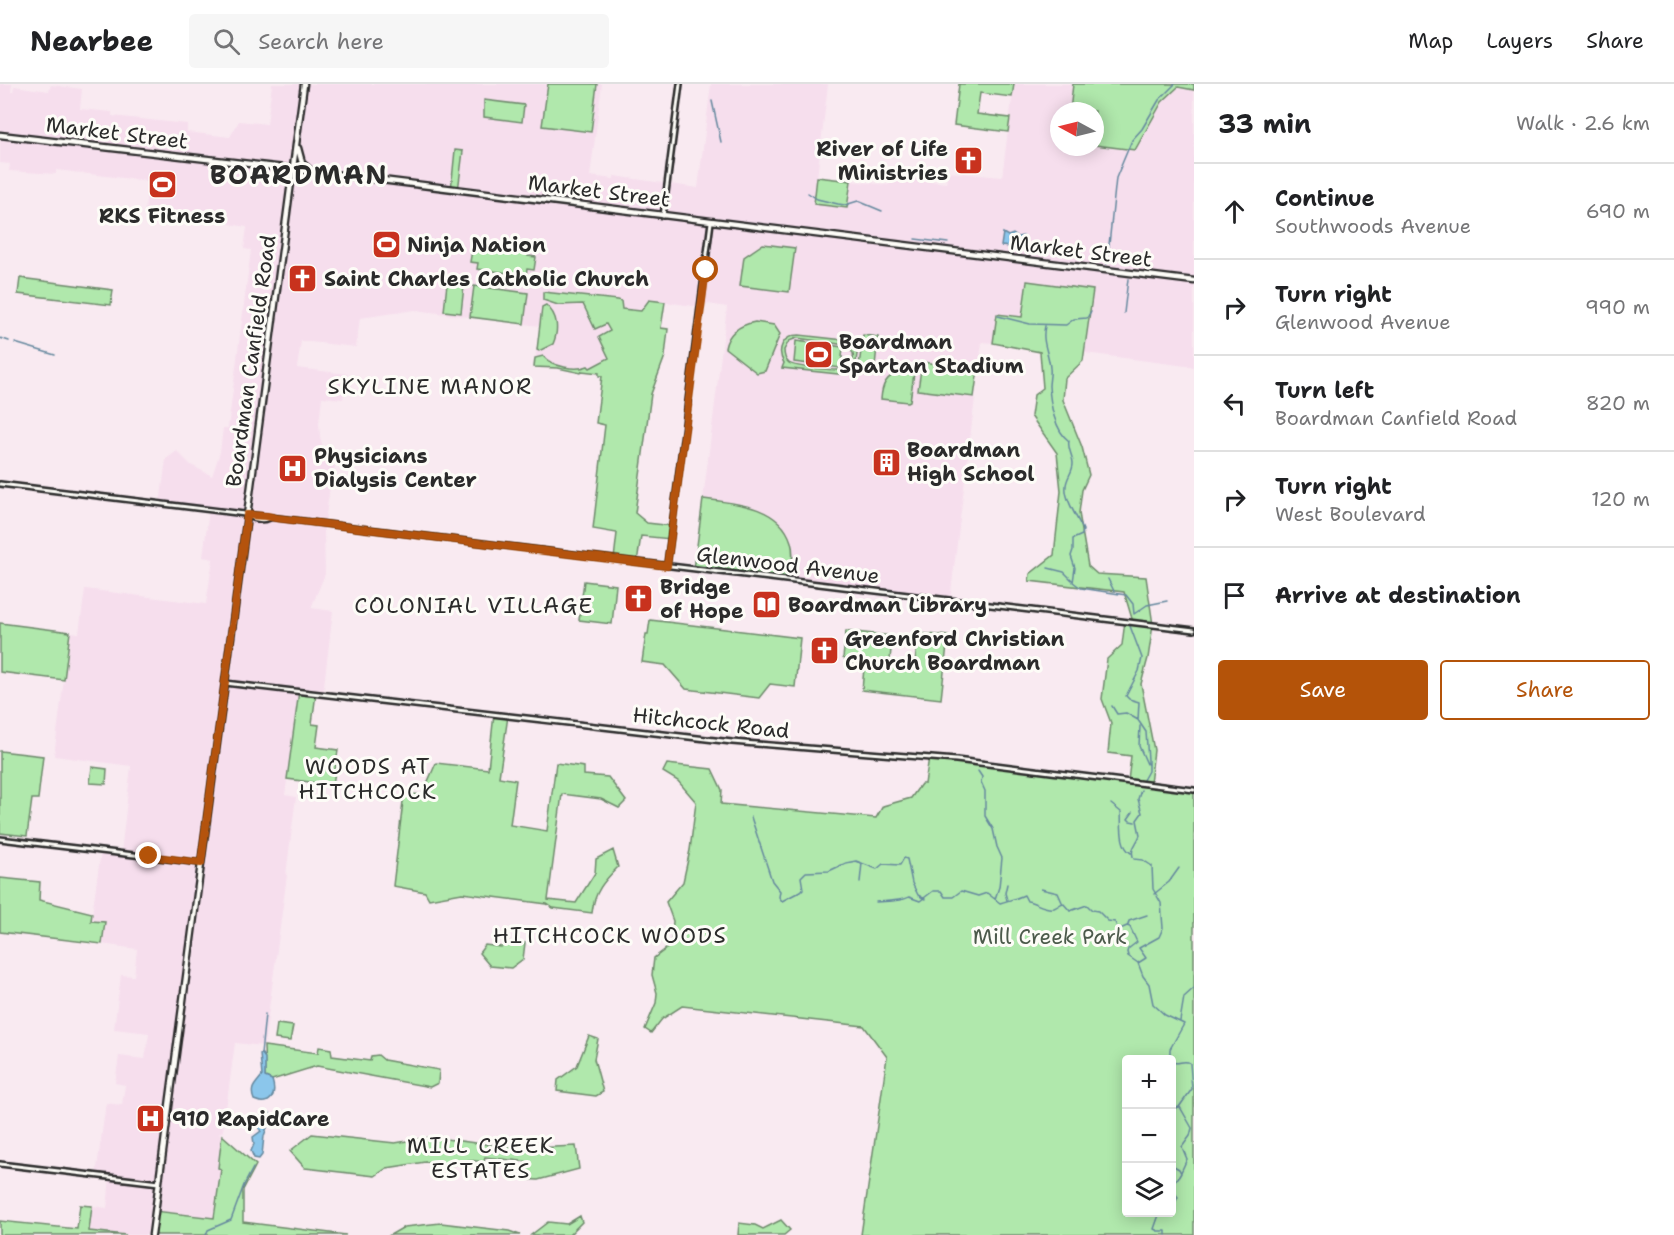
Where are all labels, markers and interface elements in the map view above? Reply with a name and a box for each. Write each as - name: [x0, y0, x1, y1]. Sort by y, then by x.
- search box: [189, 14, 609, 68]
- text: Nearbee: [30, 22, 153, 60]
- icon: search: [210, 25, 243, 58]
- text: Search here: [258, 27, 384, 56]
- text: Map: [1408, 27, 1453, 55]
- text: Layers: [1486, 27, 1553, 55]
- text: Share: [1586, 27, 1644, 55]
- north arrow: [1050, 102, 1104, 156]
- text: 33 min: [1218, 106, 1311, 141]
- street label: Market Street: [44, 110, 190, 156]
- text: Walk · 2.6 km: [1516, 110, 1650, 136]
- place label: River of Life Ministries: [816, 135, 948, 187]
- church icon: River of Life Ministries: [953, 145, 985, 177]
- district label: BOARDMAN: [210, 156, 388, 193]
- street label: Market Street: [526, 168, 672, 214]
- sports icon: RKS Fitness: [146, 169, 178, 201]
- text: Continue: [1275, 184, 1375, 213]
- icon: ahead: [1218, 195, 1251, 228]
- text: 690 m: [1586, 198, 1650, 224]
- place label: RKS Fitness: [99, 202, 225, 230]
- text: Southwoods Avenue: [1275, 213, 1471, 239]
- street label: Market Street: [1008, 228, 1154, 274]
- sports icon: Ninja Nation: [370, 229, 402, 261]
- place label: Ninja Nation: [407, 231, 546, 259]
- street label: Boardman Canfield Road: [219, 233, 283, 489]
- route start: [692, 256, 718, 282]
- church icon: Saint Charles Catholic Church: [287, 263, 319, 295]
- place label: Saint Charles Catholic Church: [324, 265, 649, 293]
- text: Turn right: [1275, 280, 1392, 309]
- icon: right: [1218, 291, 1251, 324]
- text: 990 m: [1585, 294, 1650, 320]
- text: Glenwood Avenue: [1275, 309, 1451, 335]
- place label: Boardman Spartan Stadium: [839, 328, 1024, 380]
- sports icon: Boardman Spartan Stadium: [802, 338, 834, 370]
- district label: SKYLINE MANOR: [327, 372, 533, 401]
- text: Turn left: [1275, 376, 1374, 405]
- icon: left: [1218, 387, 1251, 420]
- text: 820 m: [1586, 390, 1650, 416]
- text: Boardman Canfield Road: [1275, 405, 1517, 431]
- place label: Boardman High School: [907, 436, 1035, 488]
- place label: Physicians Dialysis Center: [314, 442, 477, 494]
- building icon: Boardman High School: [870, 446, 902, 478]
- hospital icon: Physicians Dialysis Center: [277, 452, 309, 484]
- text: Turn right: [1275, 472, 1392, 501]
- icon: right: [1218, 483, 1251, 516]
- text: 120 m: [1591, 486, 1650, 512]
- text: West Boulevard: [1275, 501, 1426, 527]
- street label: Glenwood Avenue: [695, 540, 881, 590]
- place label: Bridge of Hope: [660, 573, 744, 625]
- icon: arrive: [1218, 579, 1251, 612]
- text: Arrive at destination: [1275, 581, 1521, 610]
- church icon: Bridge of Hope: [623, 583, 655, 615]
- library icon: Boardman Library: [751, 589, 783, 621]
- district label: COLONIAL VILLAGE: [354, 591, 594, 620]
- place label: Boardman Library: [788, 591, 987, 619]
- place label: Greenford Christian Church Boardman: [845, 625, 1065, 677]
- church icon: Greenford Christian Church Boardman: [808, 635, 840, 667]
- button: Save: [1218, 660, 1428, 720]
- button: Share: [1440, 660, 1650, 720]
- street label: Hitchcock Road: [631, 701, 791, 745]
- district label: WOODS AT HITCHCOCK: [298, 752, 438, 806]
- route end: [135, 842, 161, 868]
- district label: HITCHCOCK WOODS: [493, 921, 727, 950]
- park label: Mill Creek Park: [973, 923, 1127, 951]
- map controls: [1122, 1055, 1176, 1217]
- button: +: [1122, 1055, 1176, 1109]
- hospital icon: 910 RapidCare: [135, 1103, 167, 1135]
- place label: 910 RapidCare: [172, 1105, 330, 1133]
- button: −: [1122, 1109, 1176, 1163]
- district label: MILL CREEK ESTATES: [407, 1131, 555, 1185]
- button: layers: [1122, 1163, 1176, 1217]

